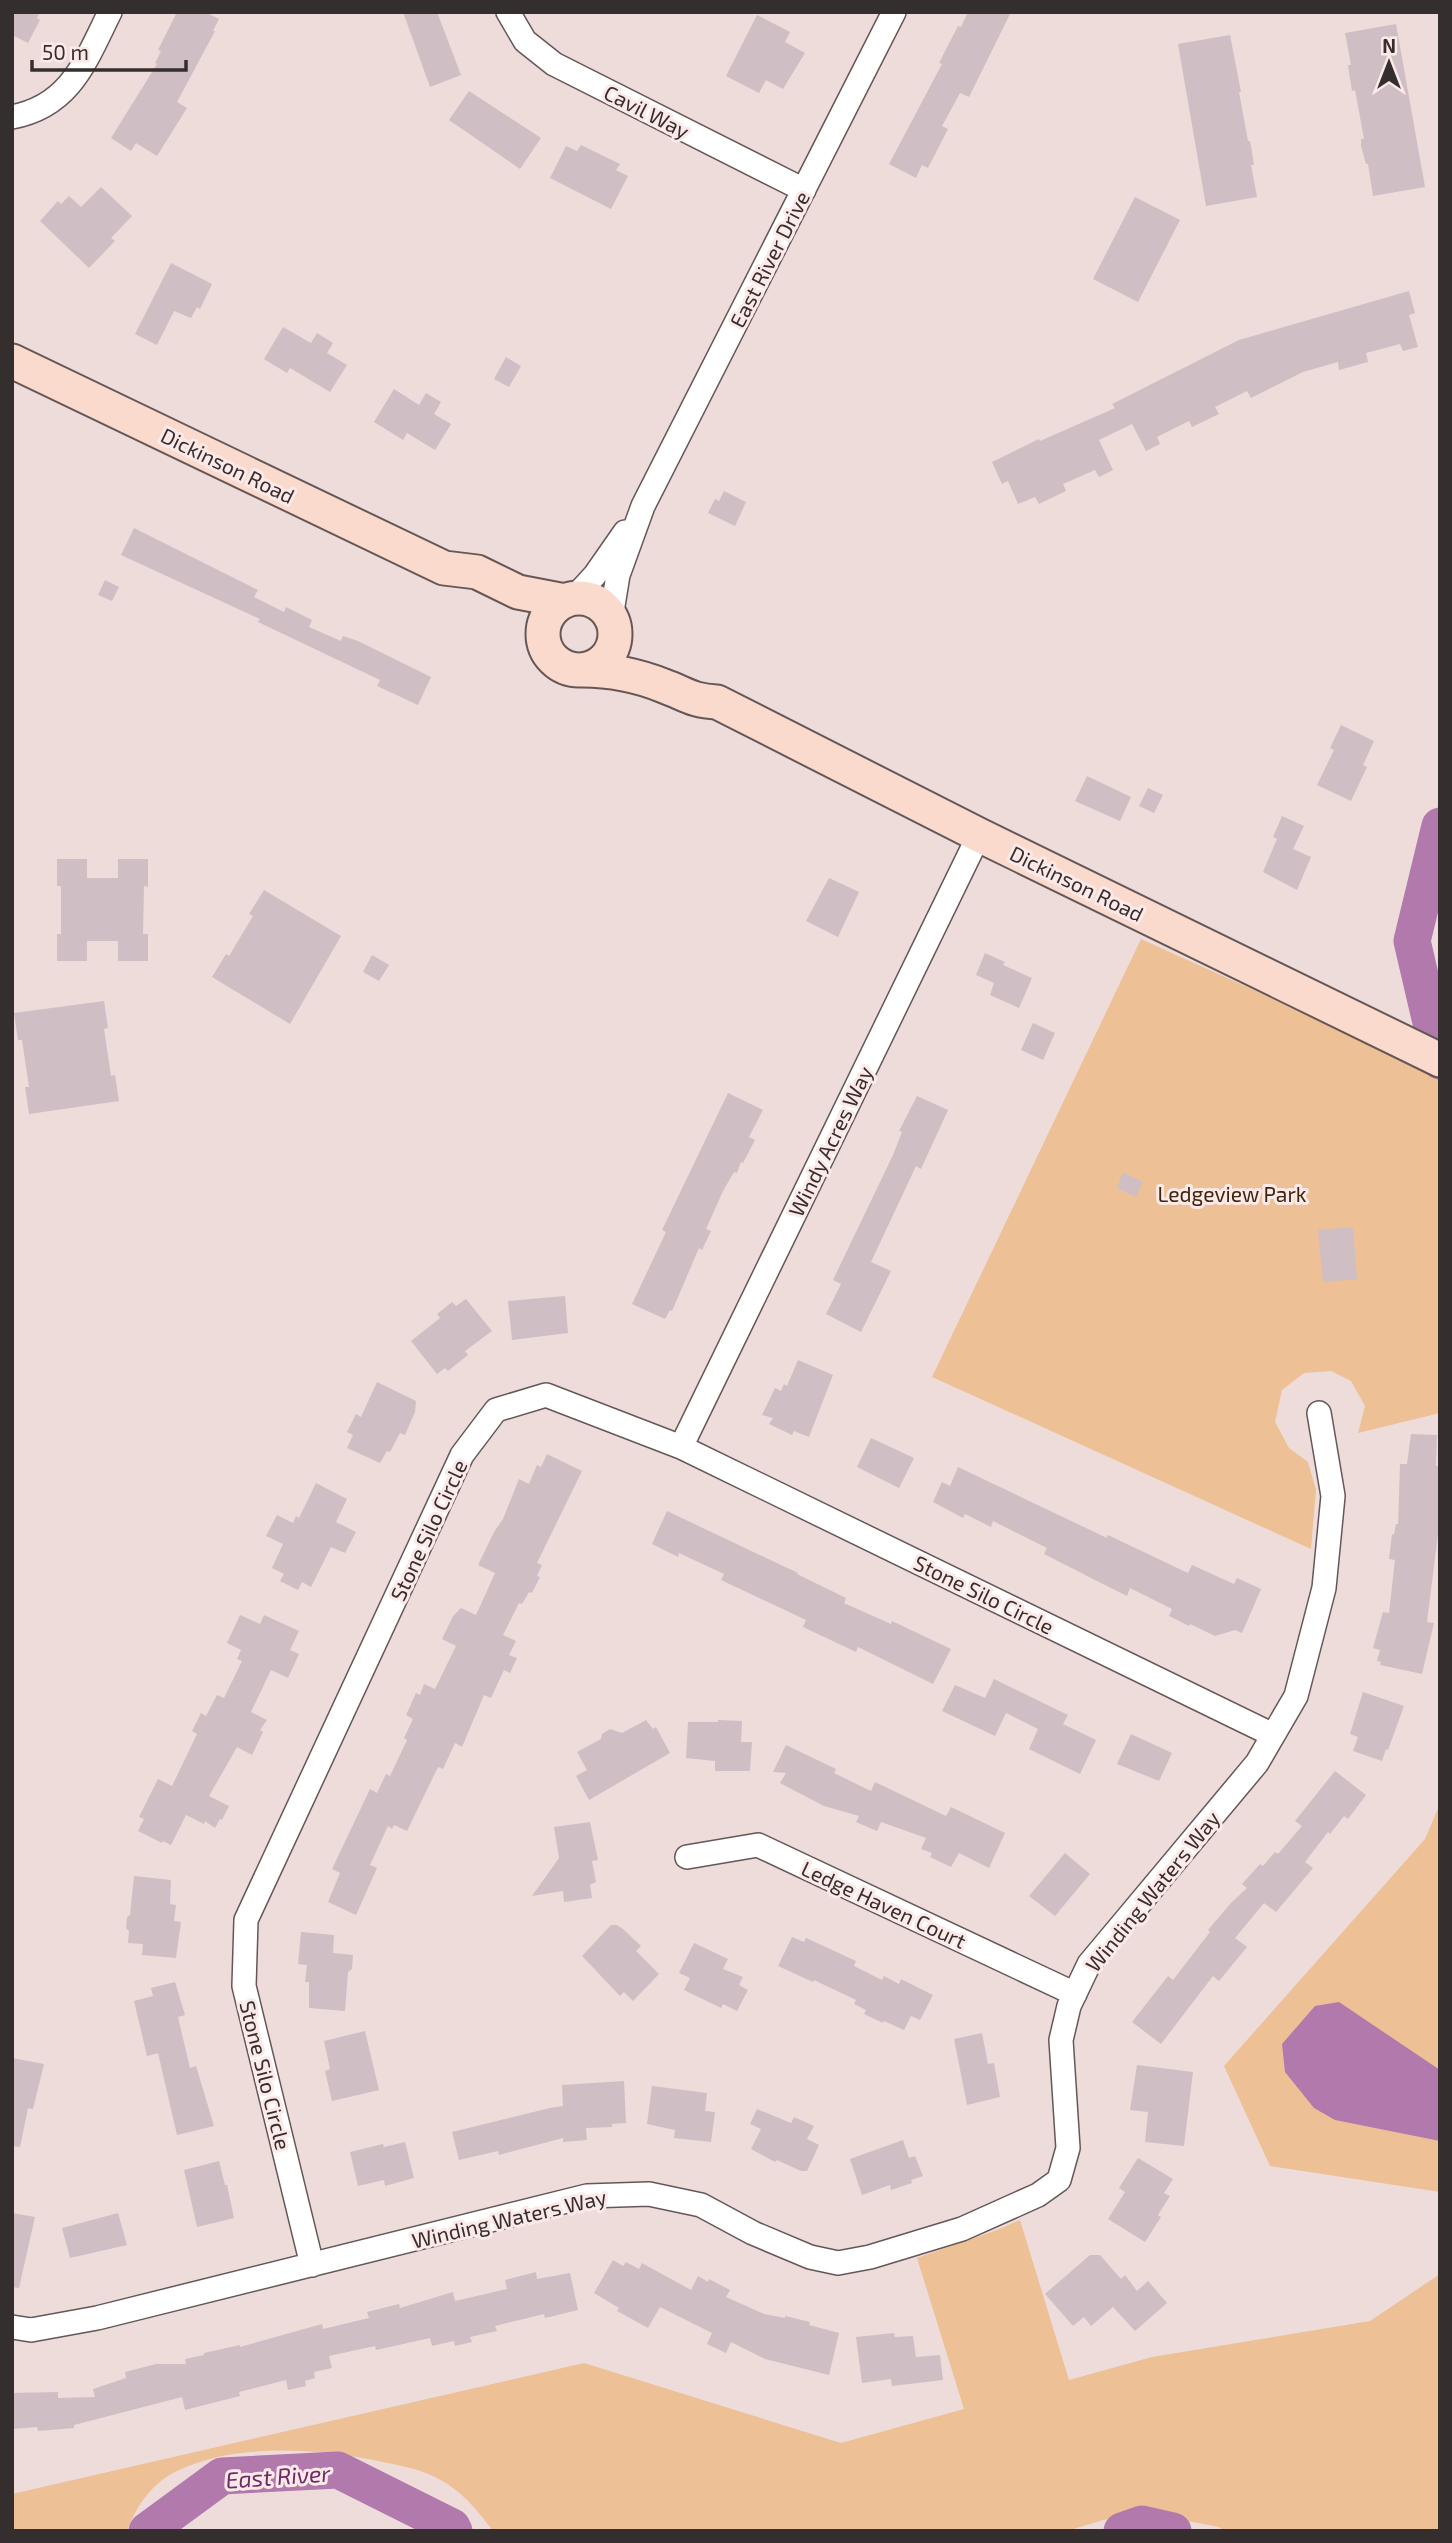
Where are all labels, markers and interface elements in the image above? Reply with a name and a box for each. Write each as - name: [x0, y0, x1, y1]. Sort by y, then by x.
- scale bar: [32, 28, 186, 72]
- north arrow: [1354, 28, 1424, 98]
- text: N: [1382, 34, 1396, 57]
- text: 50 m: [42, 39, 89, 64]
- street label: Cavil Way: [600, 79, 694, 143]
- street label: East River Drive: [724, 187, 814, 331]
- street label: Dickinson Road: [157, 422, 299, 508]
- street label: Dickinson Road: [1006, 840, 1148, 926]
- street label: Windy Acres Way: [783, 1062, 877, 1220]
- park label: Ledgeview Park: [1157, 1181, 1307, 1206]
- street label: Stone Silo Circle: [384, 1456, 472, 1604]
- street label: Stone Silo Circle: [910, 1549, 1058, 1639]
- street label: Winding Waters Way: [1080, 1806, 1224, 1976]
- street label: Ledge Haven Court: [798, 1855, 970, 1953]
- street label: Stone Silo Circle: [235, 1998, 297, 2152]
- street label: Winding Waters Way: [409, 2183, 609, 2253]
- water label: East River: [225, 2458, 332, 2494]

